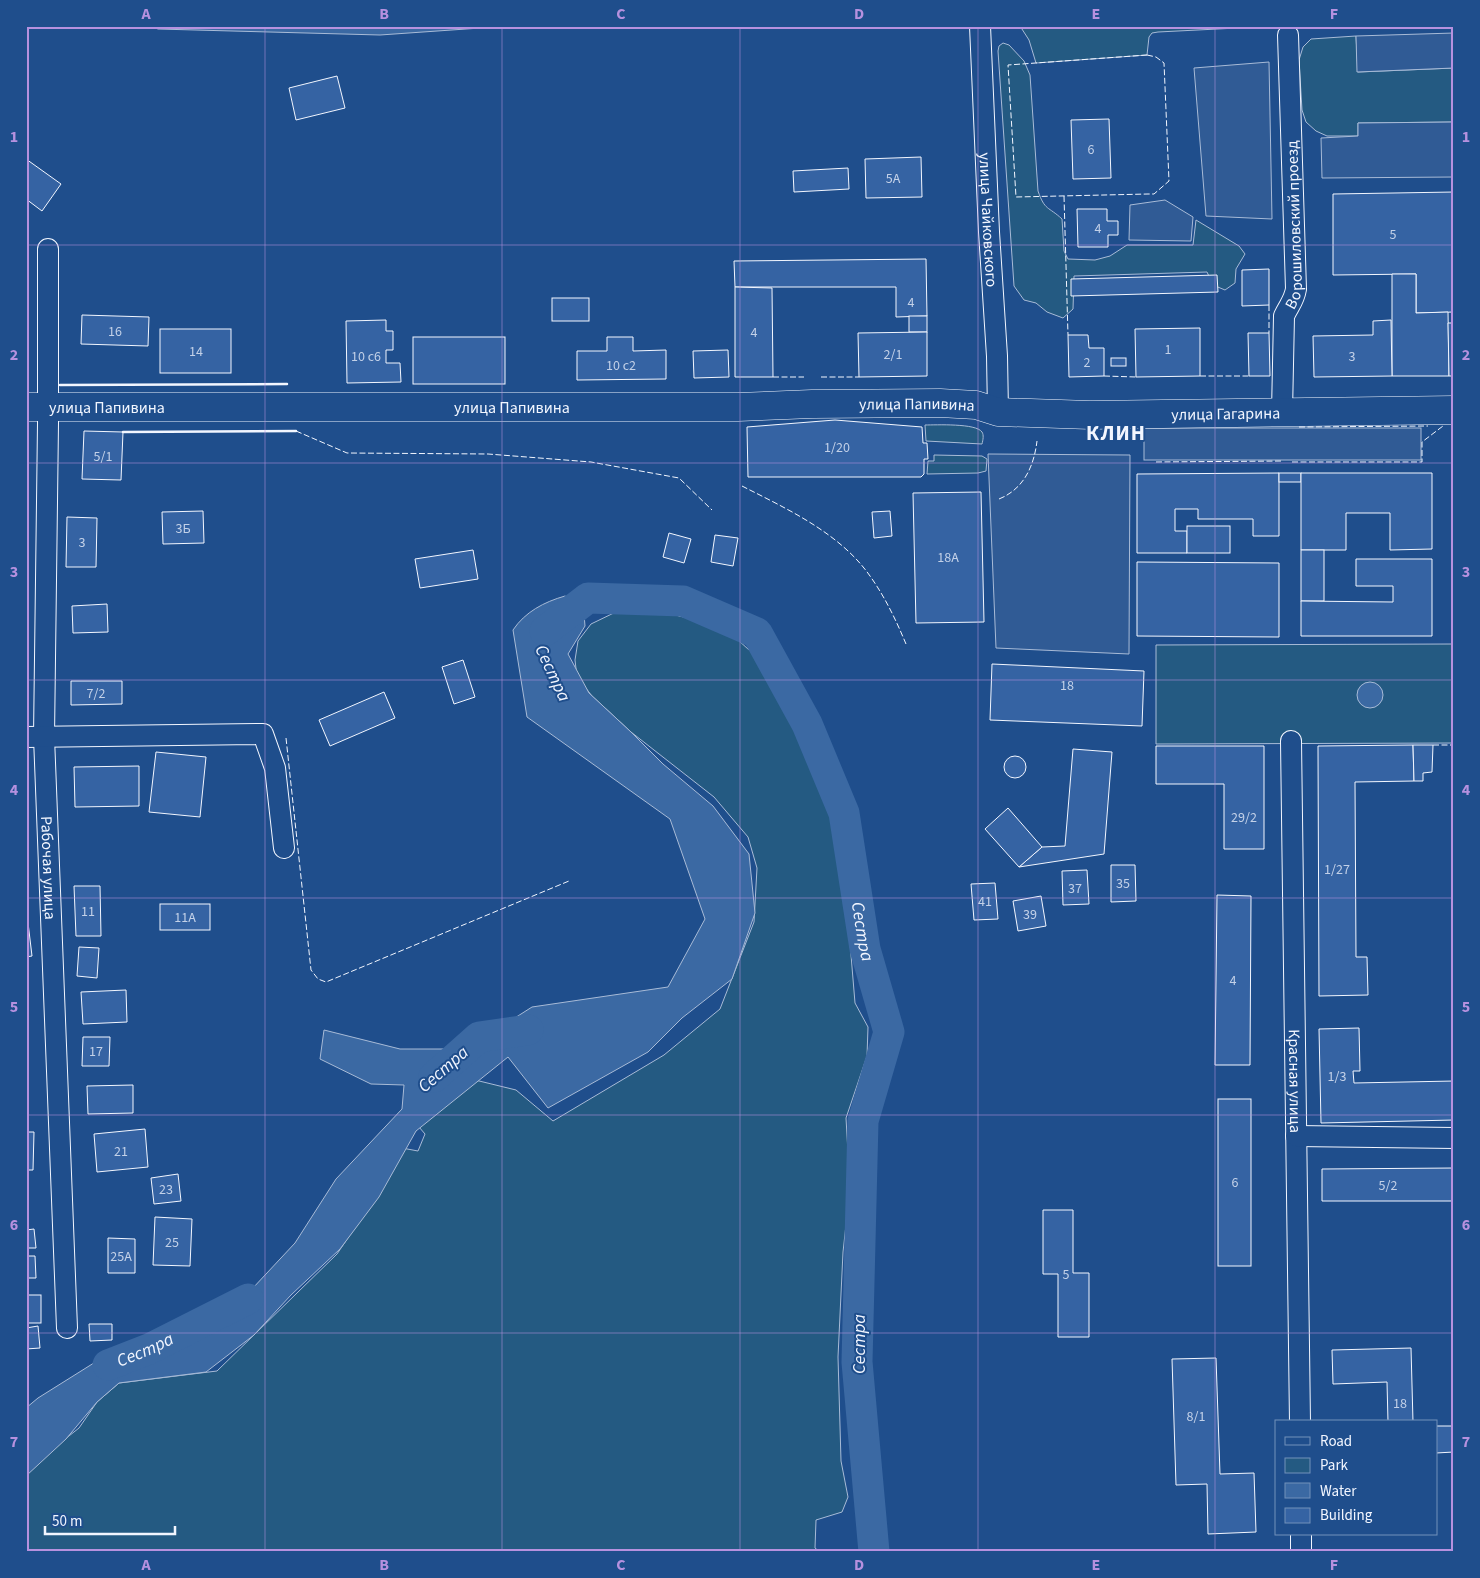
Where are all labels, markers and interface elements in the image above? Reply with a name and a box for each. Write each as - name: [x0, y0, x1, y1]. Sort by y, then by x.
- text: A: [140, 3, 151, 25]
- text: B: [379, 3, 389, 25]
- text: C: [616, 3, 626, 25]
- text: D: [854, 3, 864, 25]
- text: E: [1092, 3, 1100, 25]
- text: F: [1330, 3, 1338, 25]
- text: 1: [10, 126, 18, 148]
- text: 1: [1462, 126, 1470, 148]
- house number: 6: [1088, 140, 1095, 160]
- street label: Ворошиловский проезд: [1280, 140, 1308, 313]
- street label: улица Чайковского: [974, 152, 1003, 288]
- house number: 5А: [886, 169, 901, 189]
- house number: 4: [1095, 219, 1102, 239]
- house number: 5: [1390, 225, 1397, 245]
- house number: 4: [908, 293, 915, 313]
- house number: 16: [108, 322, 122, 342]
- house number: 4: [751, 323, 758, 343]
- house number: 1: [1165, 340, 1172, 360]
- house number: 14: [189, 342, 203, 362]
- text: 2: [10, 344, 18, 366]
- text: 2: [1462, 344, 1470, 366]
- house number: 2/1: [884, 345, 902, 365]
- house number: 10 с6: [351, 347, 381, 367]
- house number: 3: [1349, 347, 1356, 367]
- house number: 2: [1084, 353, 1091, 373]
- house number: 10 с2: [606, 356, 636, 376]
- street label: улица Папивина: [859, 393, 975, 417]
- street label: улица Папивина: [49, 397, 165, 419]
- street label: улица Папивина: [454, 397, 570, 419]
- street label: улица Гагарина: [1171, 402, 1280, 426]
- district label: КЛИН: [1086, 418, 1146, 448]
- house number: 1/20: [824, 438, 850, 458]
- house number: 5/1: [94, 447, 112, 467]
- house number: 3Б: [175, 519, 191, 539]
- house number: 3: [79, 533, 86, 553]
- house number: 18А: [937, 548, 959, 568]
- text: 3: [10, 561, 18, 583]
- text: 3: [1462, 561, 1470, 583]
- water label: Сестра: [529, 641, 577, 706]
- house number: 18: [1060, 676, 1074, 696]
- house number: 7/2: [87, 684, 105, 704]
- text: 4: [10, 779, 19, 801]
- text: 4: [1462, 779, 1471, 801]
- house number: 29/2: [1231, 808, 1257, 828]
- street label: Рабочая улица: [35, 816, 61, 920]
- house number: 1/27: [1324, 860, 1350, 880]
- house number: 35: [1116, 874, 1130, 894]
- house number: 37: [1068, 879, 1082, 899]
- house number: 41: [978, 892, 992, 912]
- water label: Сестра: [845, 900, 880, 965]
- house number: 11: [81, 902, 95, 922]
- house number: 39: [1023, 905, 1037, 925]
- house number: 11А: [174, 908, 196, 928]
- house number: 4: [1230, 971, 1237, 991]
- text: 5: [10, 996, 18, 1018]
- text: 5: [1462, 996, 1470, 1018]
- street label: Красная улица: [1283, 1029, 1306, 1133]
- water label: Сестра: [412, 1040, 474, 1099]
- house number: 17: [89, 1042, 103, 1062]
- house number: 1/3: [1328, 1067, 1346, 1087]
- house number: 21: [114, 1142, 128, 1162]
- house number: 6: [1232, 1173, 1239, 1193]
- house number: 5/2: [1379, 1176, 1397, 1196]
- house number: 23: [159, 1180, 173, 1200]
- text: 6: [10, 1214, 18, 1236]
- text: 6: [1462, 1214, 1470, 1236]
- house number: 25: [165, 1233, 179, 1253]
- house number: 25А: [110, 1247, 132, 1267]
- house number: 5: [1063, 1265, 1070, 1285]
- water label: Сестра: [847, 1314, 872, 1374]
- water label: Сестра: [113, 1326, 178, 1373]
- house number: 18: [1393, 1394, 1407, 1414]
- house number: 8/1: [1187, 1407, 1205, 1427]
- legend: [1275, 1420, 1438, 1536]
- text: 7: [10, 1431, 18, 1453]
- text: Road: [1320, 1431, 1352, 1452]
- text: 7: [1462, 1431, 1470, 1453]
- text: Park: [1320, 1455, 1349, 1476]
- text: Water: [1320, 1481, 1357, 1502]
- scale bar: [45, 1503, 175, 1535]
- text: Building: [1320, 1505, 1373, 1526]
- text: 50 m: [52, 1511, 82, 1532]
- text: A: [140, 1554, 151, 1576]
- text: B: [379, 1554, 389, 1576]
- text: C: [616, 1554, 626, 1576]
- text: D: [854, 1554, 864, 1576]
- text: E: [1092, 1554, 1100, 1576]
- text: F: [1330, 1554, 1338, 1576]

